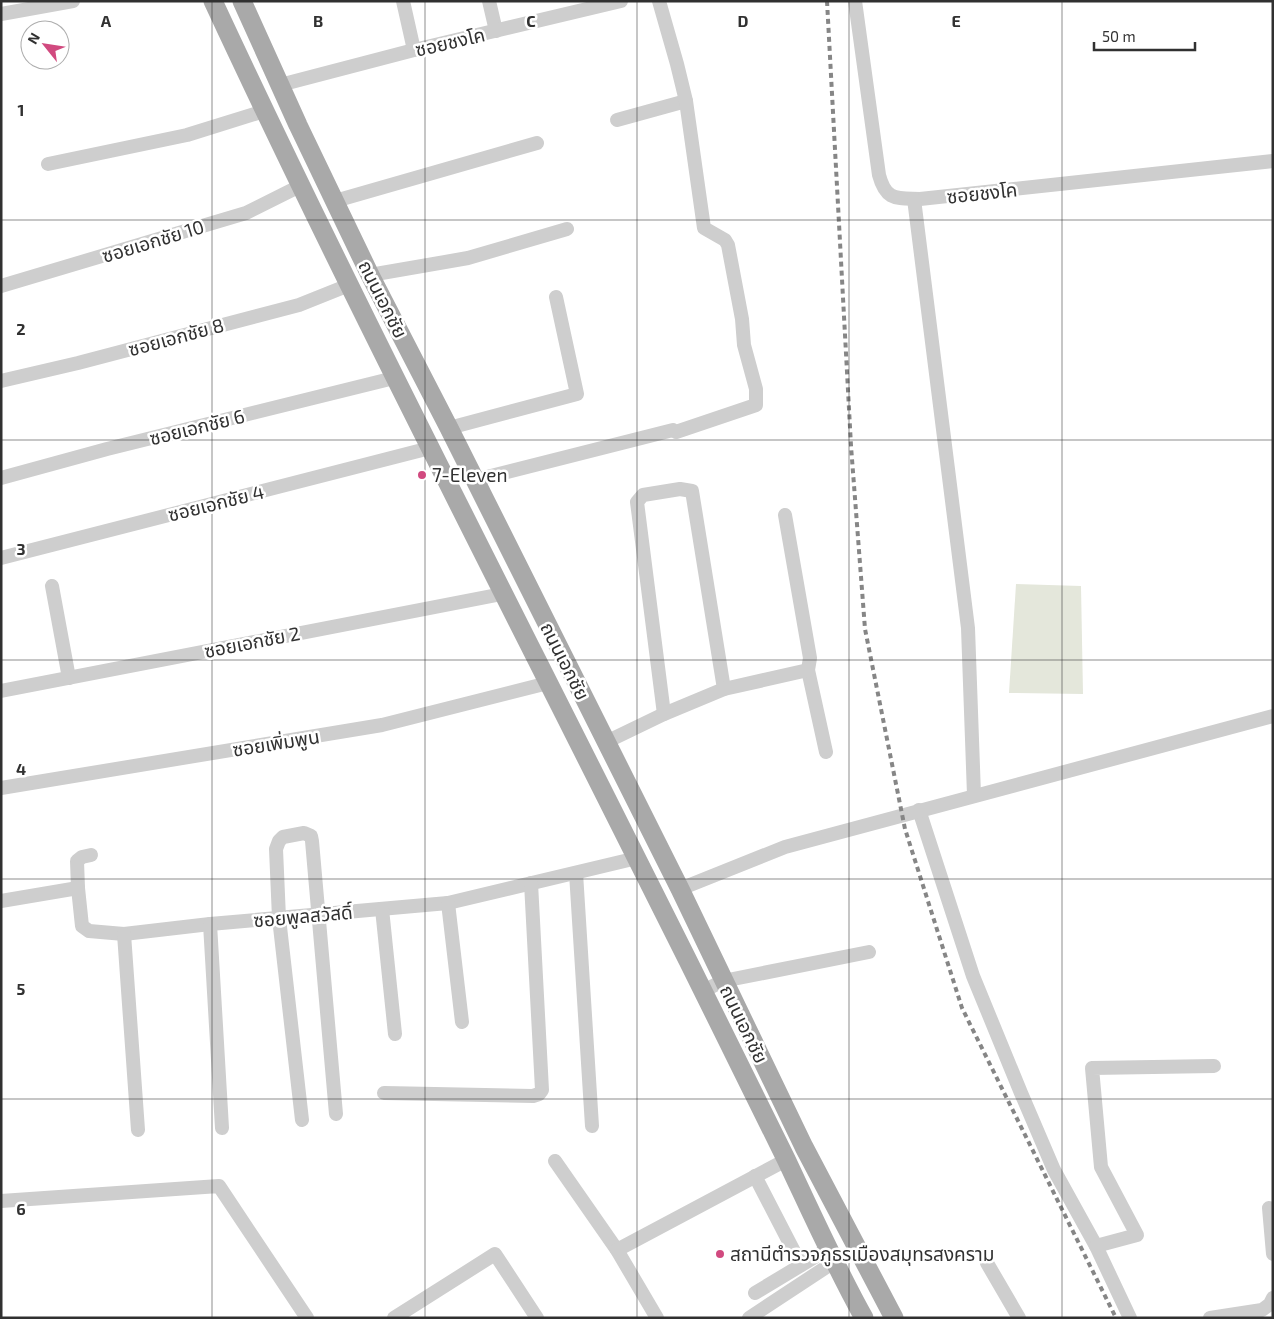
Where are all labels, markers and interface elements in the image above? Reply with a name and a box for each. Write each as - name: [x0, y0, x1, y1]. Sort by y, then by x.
- text: A: [101, 11, 112, 30]
- text: B: [313, 11, 323, 30]
- text: C: [526, 11, 536, 30]
- text: D: [738, 11, 749, 30]
- text: E: [951, 11, 961, 30]
- north arrow: [20, 20, 70, 70]
- scale bar: [1094, 20, 1195, 52]
- street label: ซอยชงโค: [413, 22, 487, 61]
- text: 50 m: [1102, 27, 1136, 45]
- text: N: [23, 30, 43, 47]
- text: 1: [18, 100, 24, 119]
- street label: ซอยชงโค: [946, 177, 1018, 208]
- street label: ซอยเอกชัย 10: [99, 214, 207, 267]
- street label: ถนนเอกชัย: [354, 256, 413, 342]
- street label: ซอยเอกชัย 8: [126, 313, 226, 360]
- text: 2: [16, 319, 26, 338]
- street label: ซอยเอกชัย 6: [147, 404, 247, 449]
- place label: 7-Eleven: [432, 463, 508, 486]
- marker: 7-Eleven: [416, 469, 428, 481]
- street label: ซอยเอกชัย 4: [165, 479, 266, 526]
- text: 3: [16, 539, 26, 558]
- street label: ถนนเอกชัย: [536, 618, 595, 704]
- street label: ซอยเอกชัย 2: [202, 621, 302, 662]
- street label: ซอยเพิ่มพูน: [231, 724, 321, 763]
- text: 4: [16, 759, 26, 778]
- street label: ซอยพูลสวัสดิ์: [252, 900, 354, 933]
- text: 5: [17, 979, 26, 998]
- street label: ถนนเอกชัย: [716, 981, 773, 1067]
- text: 6: [16, 1199, 26, 1218]
- place label: สถานีตำรวจภูธรเมืองสมุทรสงคราม: [730, 1242, 994, 1267]
- marker: สถานีตำรวจภูธรเมืองสมุทรสงคราม: [714, 1248, 726, 1260]

